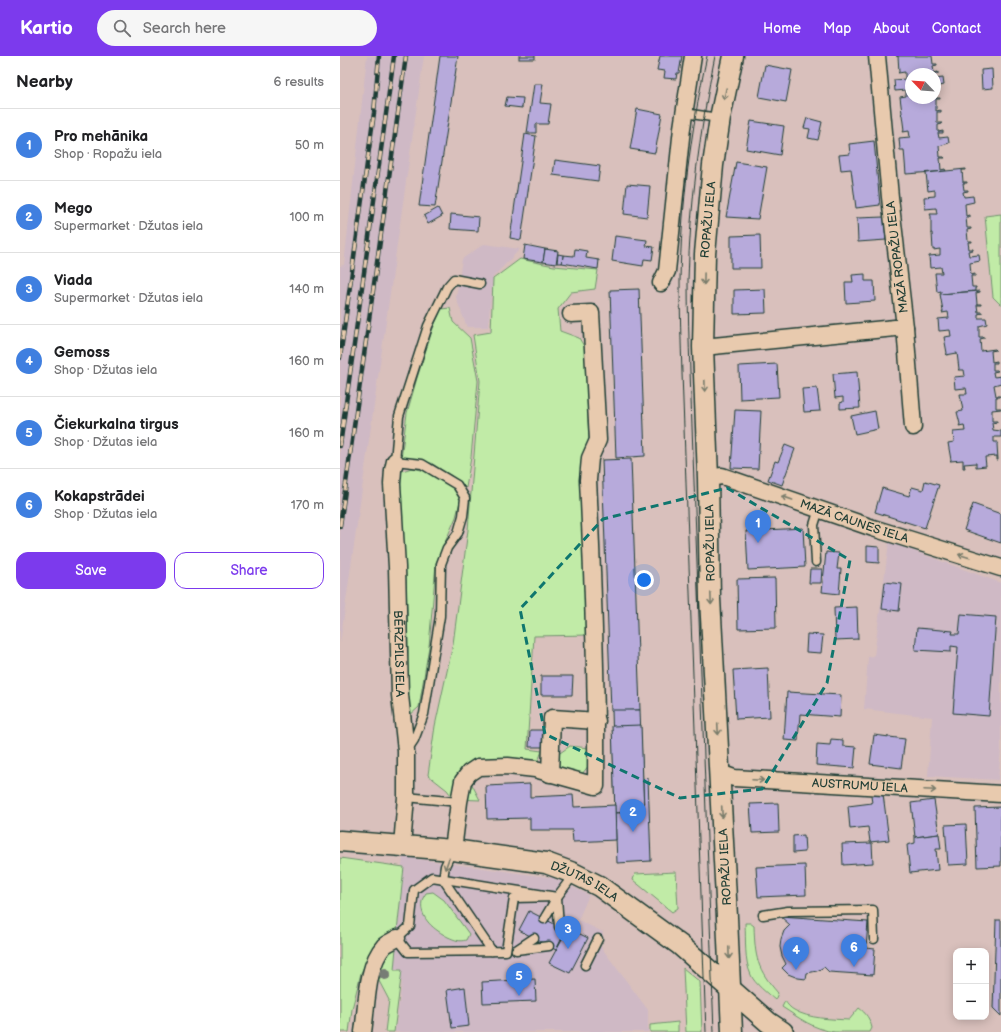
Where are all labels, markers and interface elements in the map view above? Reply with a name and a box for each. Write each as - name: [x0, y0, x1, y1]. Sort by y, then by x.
- search box: [97, 10, 377, 46]
- text: Kartio: [20, 17, 73, 40]
- icon: search: [111, 17, 133, 39]
- text: Search here: [143, 19, 226, 38]
- text: Home: [763, 20, 801, 37]
- text: Map: [823, 20, 851, 37]
- text: About: [873, 20, 910, 37]
- text: Contact: [932, 20, 981, 37]
- north arrow: [905, 68, 941, 104]
- text: Nearby: [16, 72, 73, 92]
- text: 6 results: [274, 74, 324, 90]
- one-way arrow: [721, 87, 729, 100]
- text: Pro mehānika: [54, 127, 148, 146]
- text: 1: [26, 137, 32, 153]
- text: 50 m: [295, 137, 324, 153]
- text: Shop · Ropažu iela: [54, 146, 162, 162]
- street label: ROPAŽU IELA: [698, 180, 720, 259]
- text: Mego: [54, 199, 93, 218]
- street label: MAZĀ ROPAŽU IELA: [882, 199, 912, 314]
- text: 2: [25, 209, 33, 225]
- text: 100 m: [289, 209, 324, 225]
- text: Supermarket · Džutas iela: [54, 218, 203, 234]
- text: Viada: [54, 271, 93, 290]
- one-way arrow: [700, 272, 708, 285]
- text: 3: [25, 281, 33, 297]
- text: 140 m: [289, 281, 324, 297]
- text: Supermarket · Džutas iela: [54, 290, 203, 306]
- text: Gemoss: [54, 343, 110, 362]
- text: 4: [25, 353, 33, 369]
- text: 160 m: [289, 353, 324, 369]
- text: Shop · Džutas iela: [54, 362, 157, 378]
- one-way arrow: [701, 379, 708, 392]
- text: Čiekurkalna tirgus: [54, 415, 179, 434]
- text: 5: [25, 425, 33, 441]
- text: 160 m: [289, 425, 324, 441]
- text: Shop · Džutas iela: [54, 434, 157, 450]
- text: Kokapstrādei: [54, 487, 145, 506]
- one-way arrow: [781, 494, 793, 502]
- street label: MAZĀ CAUNES IELA: [798, 496, 911, 547]
- text: 6: [25, 497, 33, 513]
- text: 170 m: [291, 497, 324, 513]
- street label: ROPAŽU IELA: [701, 504, 719, 582]
- text: Shop · Džutas iela: [54, 506, 157, 522]
- pin: 1: [745, 510, 771, 543]
- button: Save: [16, 552, 166, 589]
- button: Share: [174, 552, 324, 589]
- one-way arrow: [957, 552, 970, 559]
- your location: [634, 570, 654, 590]
- one-way arrow: [707, 592, 714, 605]
- street label: BĒRZPILS IELA: [390, 610, 407, 698]
- one-way arrow: [714, 722, 721, 735]
- one-way arrow: [751, 776, 764, 783]
- street label: AUSTRUMU IELA: [812, 776, 909, 796]
- one-way arrow: [923, 787, 936, 794]
- pin: 2: [620, 799, 646, 832]
- one-way arrow: [719, 805, 726, 818]
- street label: ROPAŽU IELA: [715, 827, 735, 906]
- one-way arrow: [443, 858, 450, 871]
- street label: DŽUTAS IELA: [548, 858, 621, 906]
- pin: 3: [555, 916, 581, 949]
- pin: 6: [841, 934, 867, 967]
- pin: 4: [783, 937, 809, 970]
- one-way arrow: [725, 946, 732, 959]
- map controls: [953, 948, 989, 1020]
- button: +: [953, 948, 989, 984]
- pin: 5: [506, 963, 532, 996]
- button: −: [953, 984, 989, 1020]

